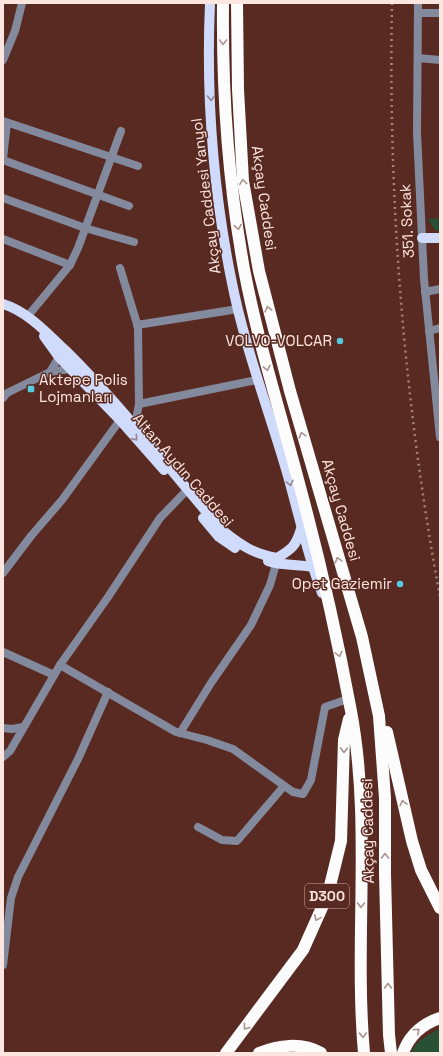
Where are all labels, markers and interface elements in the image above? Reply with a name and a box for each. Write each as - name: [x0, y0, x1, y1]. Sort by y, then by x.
- one-way arrow: [219, 39, 227, 45]
- one-way arrow: [207, 95, 215, 101]
- street label: Akçay Caddesi Yanyol: [187, 117, 224, 275]
- street label: Akçay Caddesi: [248, 144, 281, 251]
- one-way arrow: [239, 179, 248, 185]
- street label: 351. Sokak: [395, 183, 418, 259]
- one-way arrow: [233, 224, 241, 230]
- one-way arrow: [264, 306, 273, 313]
- place label: VOLVO-VOLCAR: [225, 331, 332, 350]
- marker: VOLVO-VOLCAR: [335, 336, 345, 346]
- one-way arrow: [262, 365, 270, 371]
- place label: Aktepe Polis Lojmanları: [39, 370, 128, 406]
- marker: Aktepe Polis Lojmanları: [26, 384, 36, 394]
- street label: Altan Aydın Caddesi: [129, 409, 238, 530]
- one-way arrow: [298, 432, 307, 439]
- one-way arrow: [131, 433, 138, 441]
- street label: Akçay Caddesi: [318, 457, 365, 563]
- one-way arrow: [285, 480, 294, 487]
- one-way arrow: [334, 556, 343, 563]
- place label: Opet Gaziemir: [292, 574, 392, 593]
- marker: Opet Gaziemir: [395, 579, 405, 589]
- one-way arrow: [335, 650, 343, 657]
- one-way arrow: [339, 747, 348, 753]
- street label: Akçay Caddesi: [357, 778, 378, 884]
- one-way arrow: [399, 800, 407, 806]
- one-way arrow: [381, 853, 389, 859]
- road number: D300: [305, 884, 349, 908]
- one-way arrow: [357, 902, 365, 908]
- one-way arrow: [314, 914, 322, 922]
- one-way arrow: [383, 983, 392, 989]
- one-way arrow: [244, 1022, 251, 1029]
- one-way arrow: [412, 1028, 420, 1036]
- one-way arrow: [359, 1032, 367, 1038]

